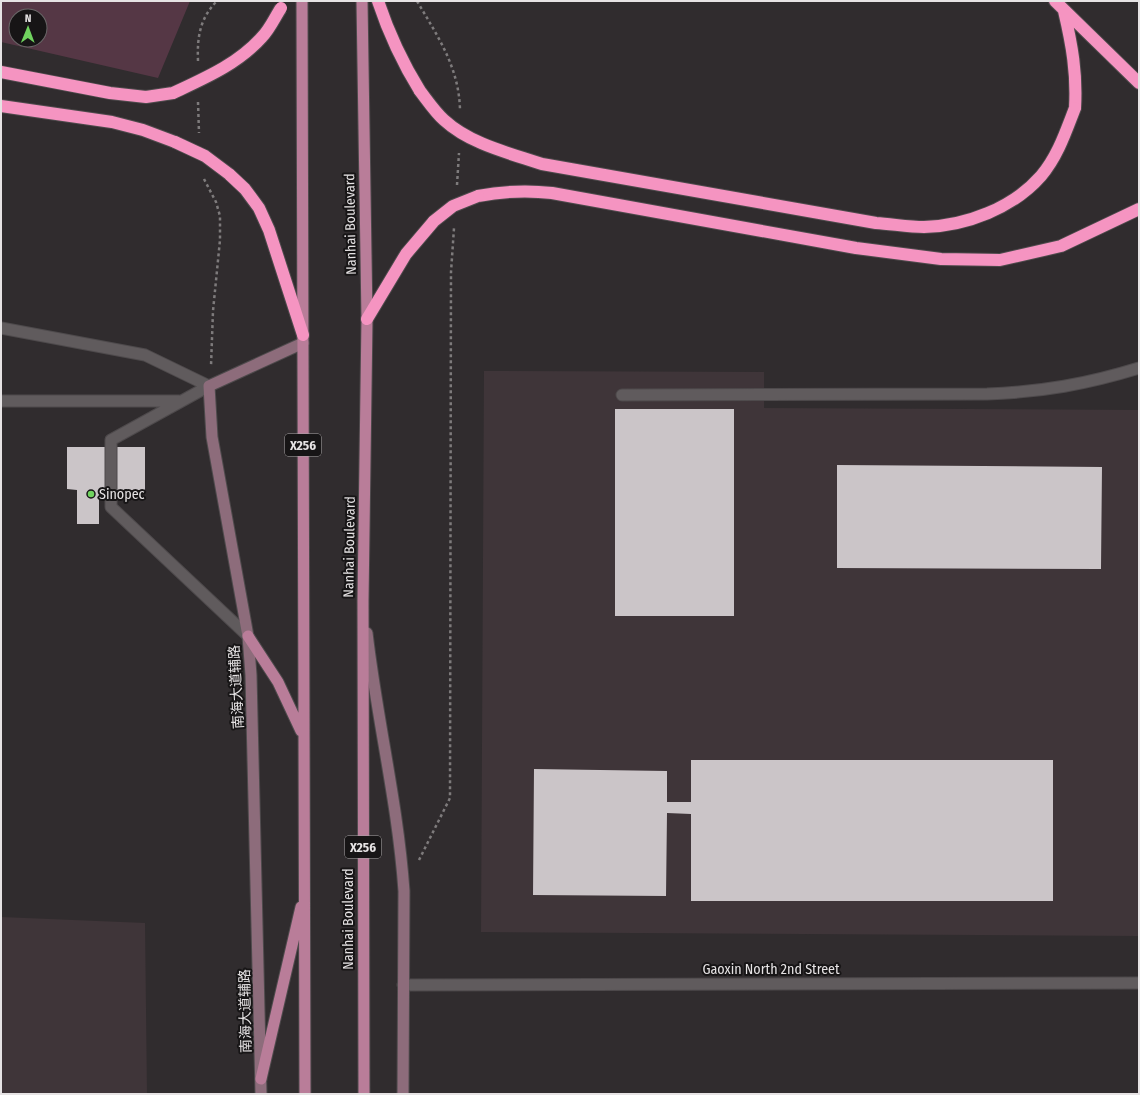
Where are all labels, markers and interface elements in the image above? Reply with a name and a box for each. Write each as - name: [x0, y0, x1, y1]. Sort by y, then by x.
- north arrow: [8, 8, 48, 48]
- text: N: [25, 12, 32, 25]
- street label: Nanhai Boulevard: [341, 173, 360, 275]
- road number: X256: [285, 434, 321, 456]
- place label: Sinopec: [99, 486, 145, 503]
- marker: Sinopec: [86, 489, 96, 499]
- street label: Nanhai Boulevard: [340, 496, 359, 598]
- street label: 南海大道辅路: [226, 645, 247, 729]
- road number: X256: [345, 836, 381, 858]
- street label: Nanhai Boulevard: [340, 868, 357, 970]
- street label: Gaoxin North 2nd Street: [702, 961, 840, 978]
- street label: 南海大道辅路: [236, 969, 255, 1053]

